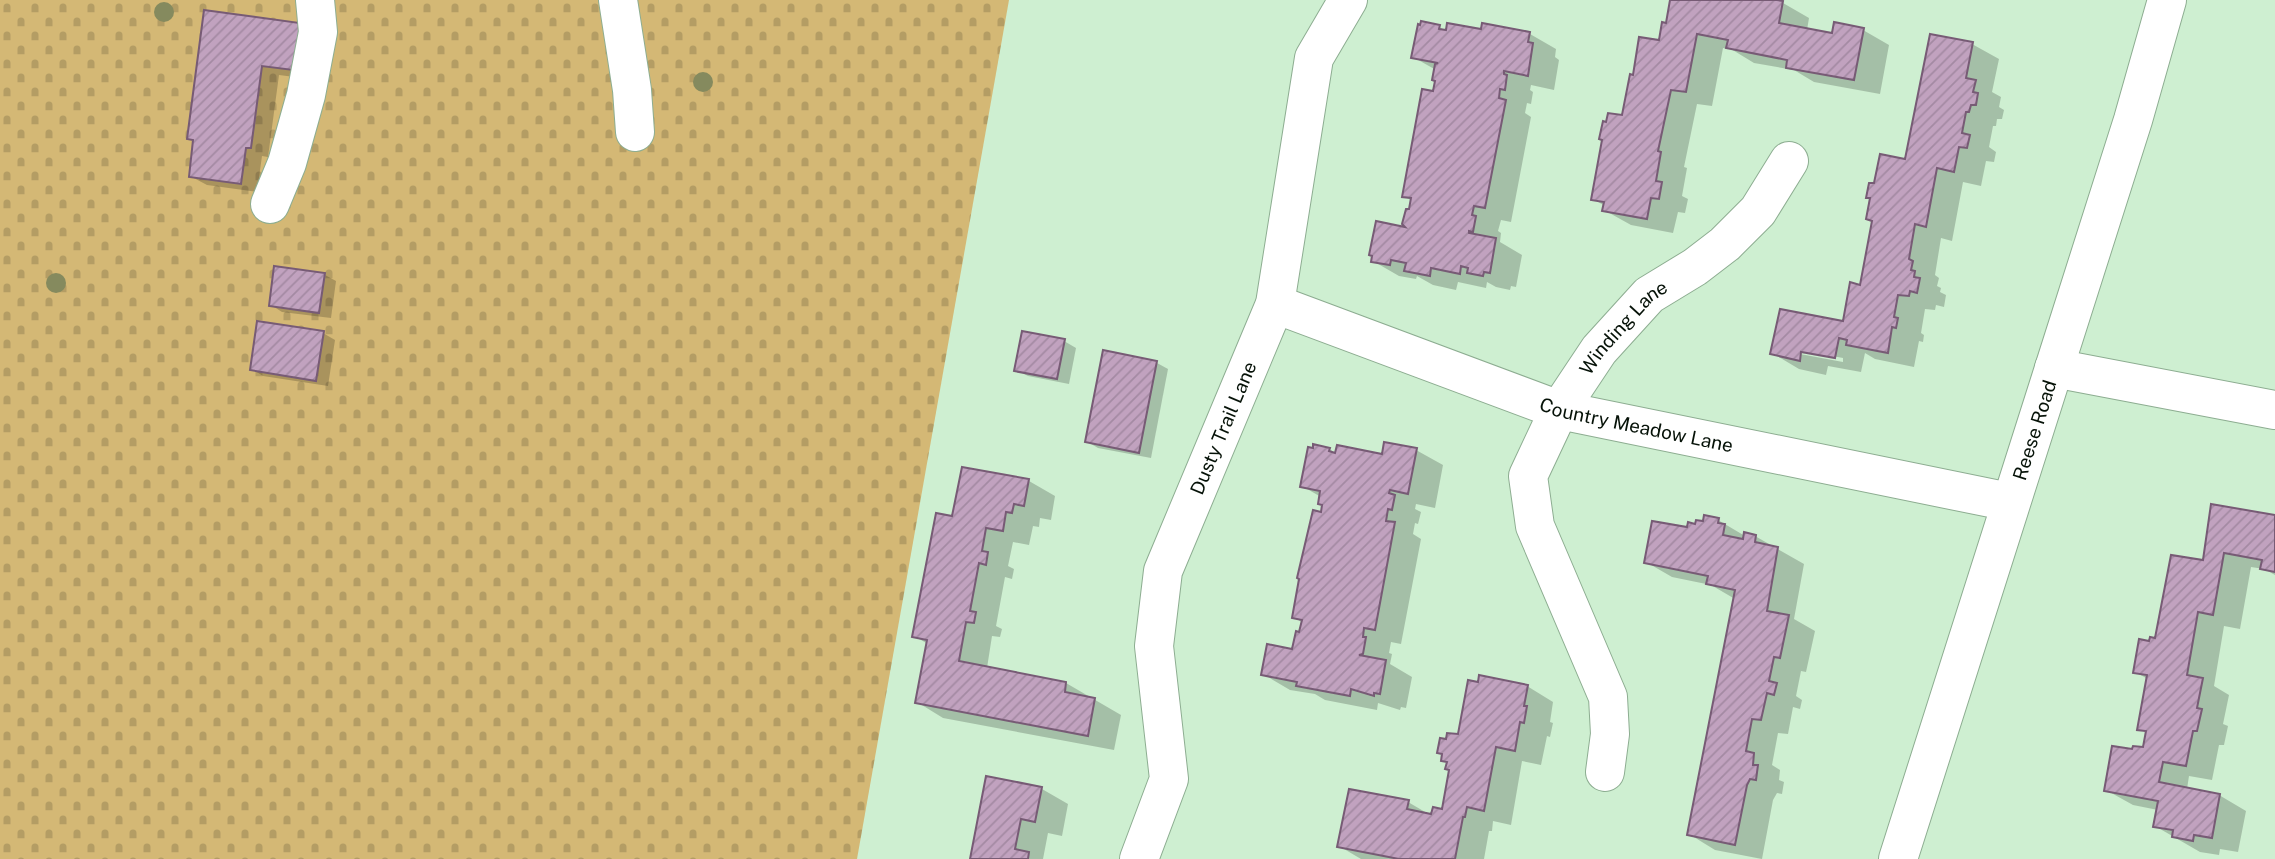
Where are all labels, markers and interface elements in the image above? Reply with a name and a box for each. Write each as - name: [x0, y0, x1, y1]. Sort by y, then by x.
- street label: Winding Lane: [1575, 276, 1671, 379]
- street label: Dusty Trail Lane: [1185, 358, 1261, 498]
- street label: Reese Road: [2008, 377, 2061, 483]
- street label: Country Meadow Lane: [1537, 393, 1735, 456]

